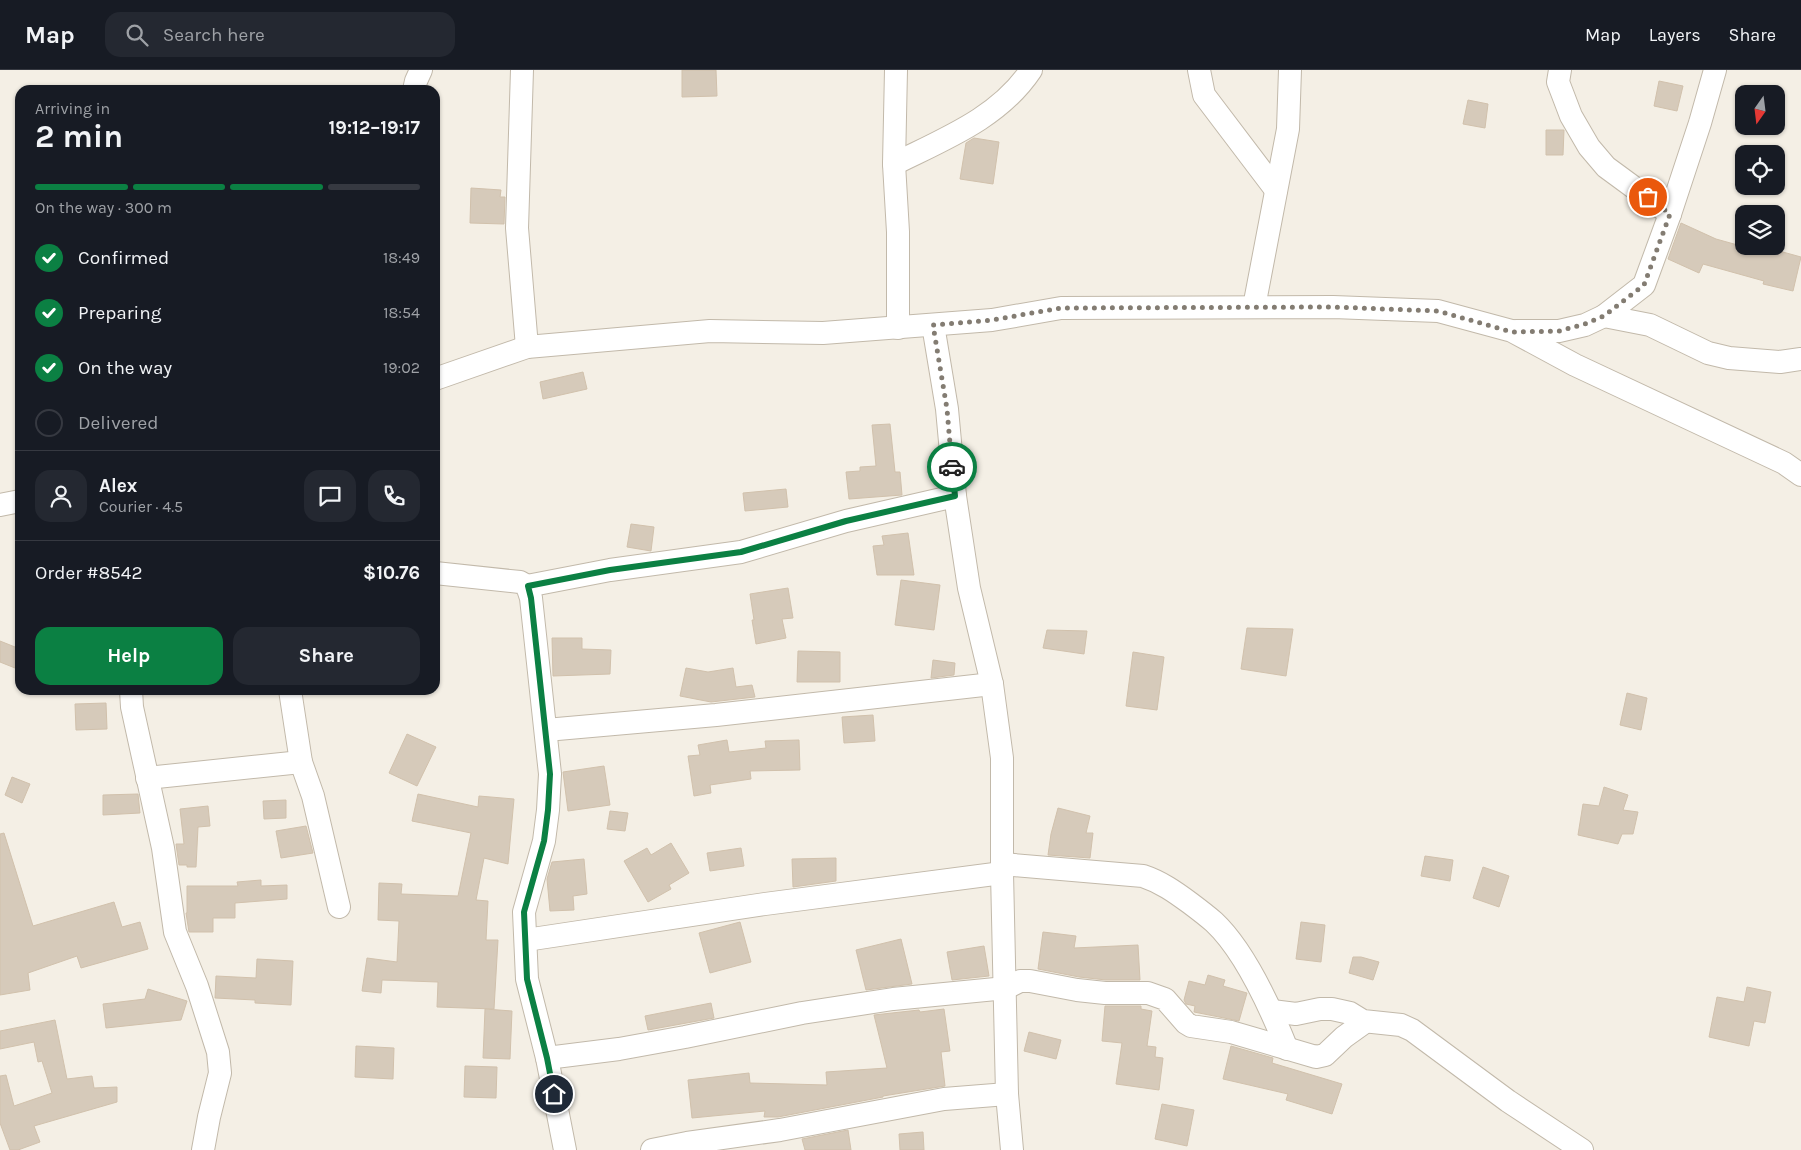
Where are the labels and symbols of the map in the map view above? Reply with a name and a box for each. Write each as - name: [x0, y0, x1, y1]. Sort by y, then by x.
- north arrow: [1735, 85, 1785, 135]
- pin: [1627, 176, 1669, 218]
- courier: [927, 442, 977, 492]
- pin: [533, 1073, 575, 1115]

